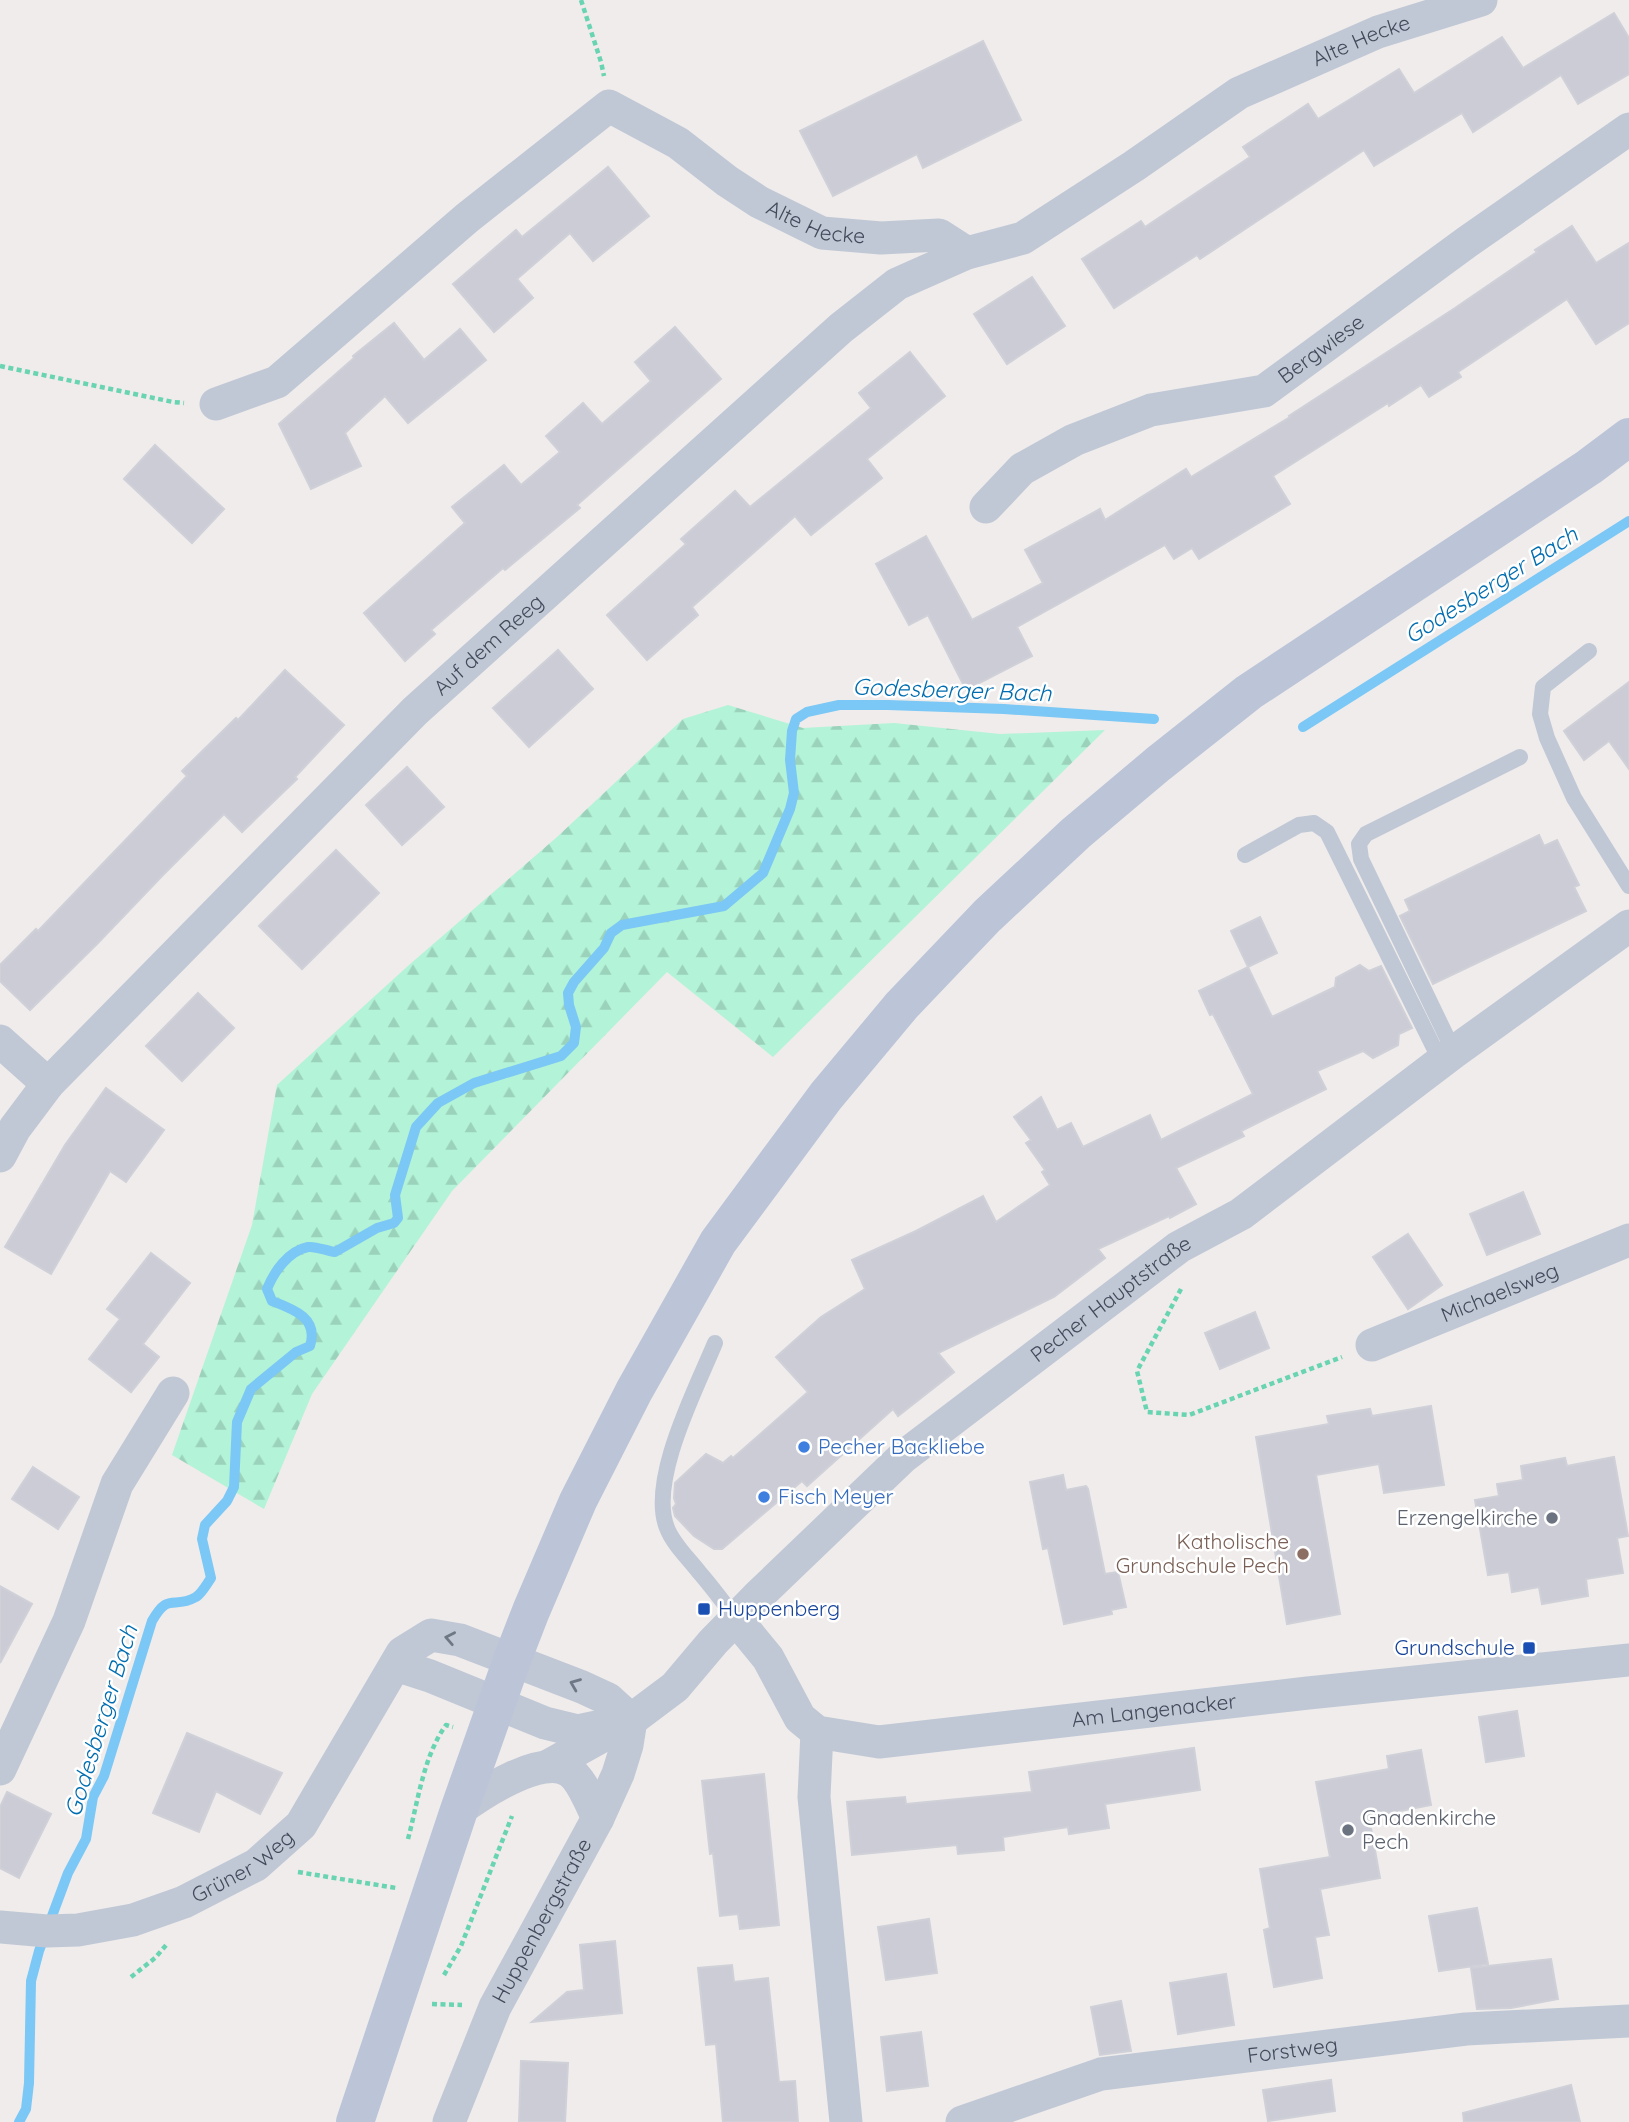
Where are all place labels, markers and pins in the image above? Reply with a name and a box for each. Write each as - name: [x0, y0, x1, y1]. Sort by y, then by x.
- place label: Pecher Backliebe: [818, 1433, 985, 1459]
- marker: Pecher Backliebe: [796, 1439, 812, 1455]
- place label: Fisch Meyer: [778, 1483, 894, 1509]
- marker: Fisch Meyer: [756, 1489, 772, 1505]
- place label: Erzengelkirche: [1397, 1504, 1538, 1530]
- marker: Erzengelkirche: [1544, 1510, 1560, 1526]
- place label: Katholische Grundschule Pech: [1116, 1528, 1289, 1578]
- marker: Katholische Grundschule Pech: [1295, 1546, 1311, 1562]
- place label: Huppenberg: [718, 1595, 840, 1621]
- marker: Huppenberg: [696, 1601, 712, 1617]
- place label: Grundschule: [1394, 1634, 1515, 1660]
- marker: Grundschule: [1521, 1640, 1537, 1656]
- place label: Gnadenkirche Pech: [1362, 1804, 1496, 1854]
- marker: Gnadenkirche Pech: [1340, 1822, 1356, 1838]

